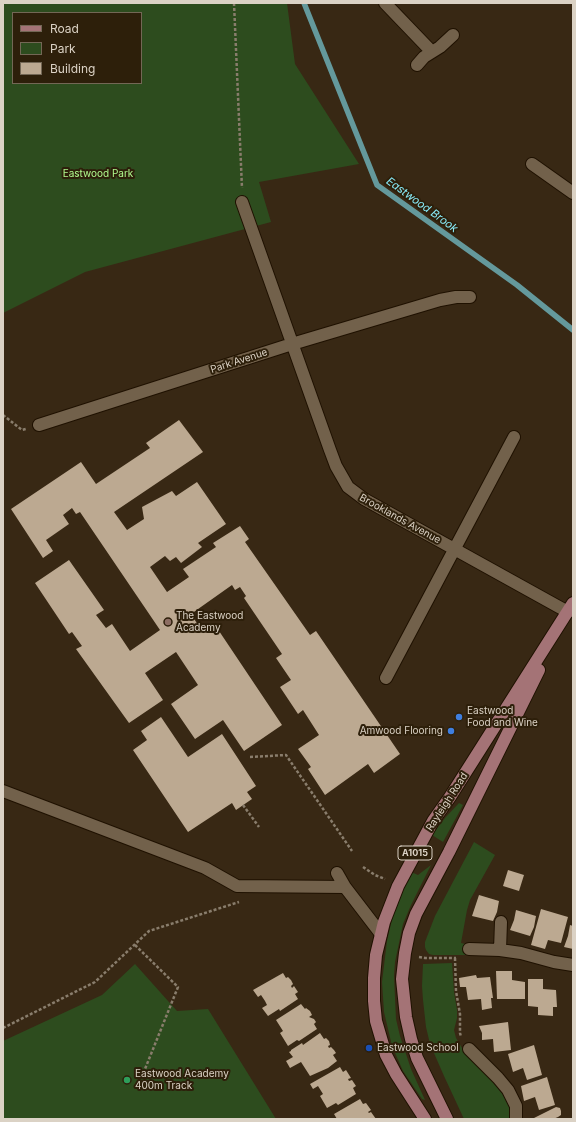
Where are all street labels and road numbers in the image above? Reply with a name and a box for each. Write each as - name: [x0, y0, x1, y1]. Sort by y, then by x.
- street label: Park Avenue: [209, 346, 269, 376]
- street label: Brooklands Avenue: [357, 492, 443, 546]
- street label: Rayleigh Road: [424, 771, 470, 833]
- road number: A1015: [398, 846, 432, 860]

